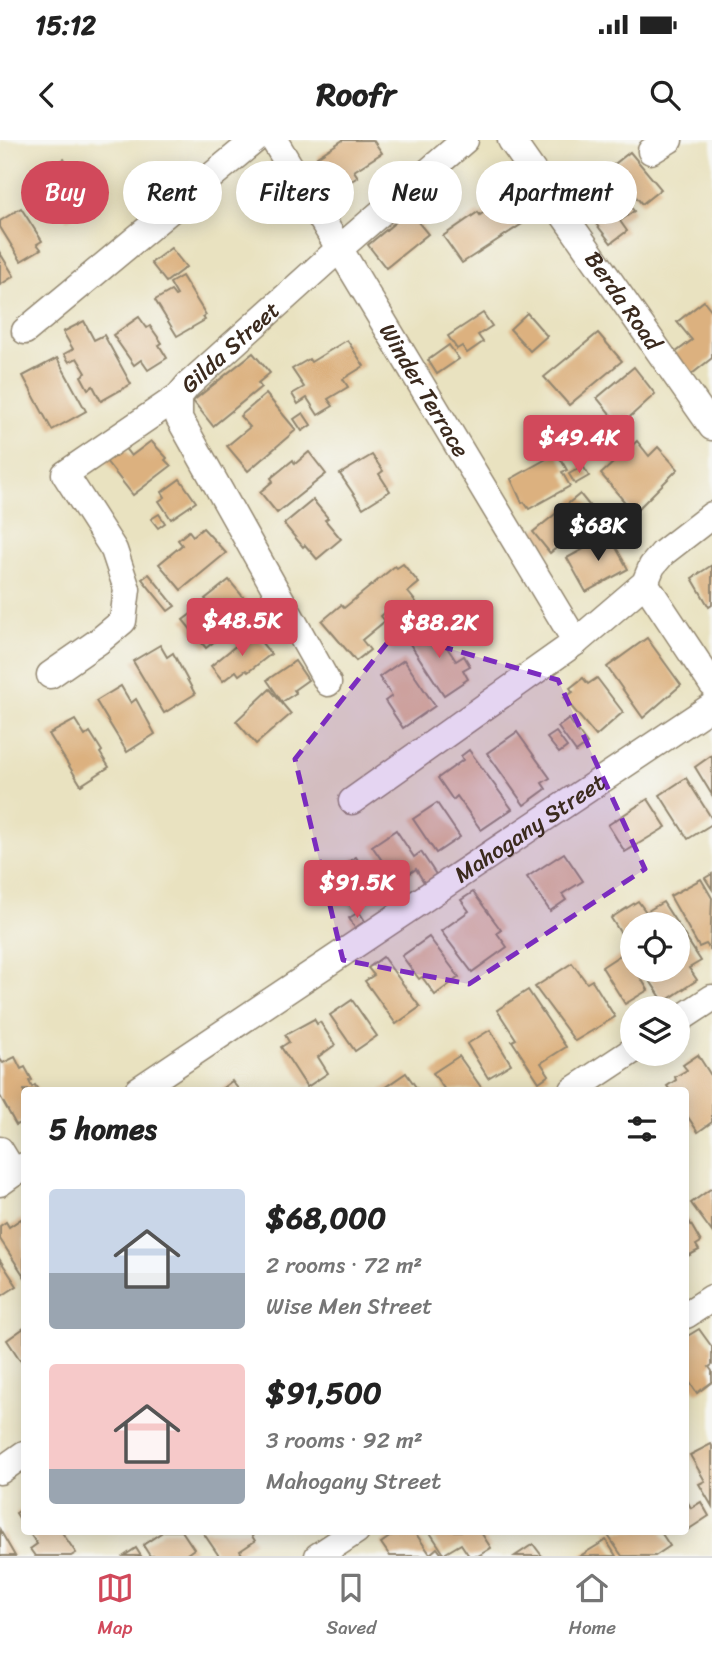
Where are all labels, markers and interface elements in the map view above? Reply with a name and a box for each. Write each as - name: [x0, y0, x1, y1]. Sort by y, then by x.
- text: 15:12: [35, 2, 96, 48]
- text: Roofr: [316, 66, 396, 123]
- icon: back: [28, 76, 66, 114]
- icon: search: [646, 76, 684, 114]
- chip: Buy: [21, 161, 109, 224]
- chip: Rent: [123, 161, 222, 224]
- chip: Filters: [236, 161, 354, 224]
- chip: New: [368, 161, 462, 224]
- chip: Apartment: [476, 161, 637, 224]
- street label: Berda Road: [574, 242, 674, 361]
- street label: Gilda Street: [171, 291, 290, 403]
- street label: Winder Terrace: [368, 315, 481, 466]
- pin: $49.4K: [522, 416, 636, 475]
- text: $49.4K: [539, 417, 619, 458]
- pin: $68K: [557, 504, 639, 563]
- text: $68K: [570, 505, 626, 546]
- pin: $48.5K: [185, 598, 299, 658]
- text: $48.5K: [203, 600, 281, 641]
- pin: $88.2K: [382, 601, 496, 660]
- text: $88.2K: [400, 602, 478, 643]
- street label: Mahogany Street: [445, 762, 614, 894]
- pin: $91.5K: [300, 860, 414, 920]
- text: $91.5K: [320, 862, 394, 903]
- map controls: [620, 912, 690, 1066]
- button: locate: [620, 912, 690, 982]
- button: layers: [620, 996, 690, 1066]
- text: 5 homes: [49, 1102, 157, 1156]
- icon: filters: [623, 1110, 661, 1148]
- text: $68,000: [266, 1191, 386, 1245]
- icon: home: [105, 1217, 189, 1301]
- text: 2 rooms · 72 m²: [266, 1245, 422, 1286]
- text: Wise Men Street: [266, 1286, 432, 1327]
- text: $91,500: [266, 1366, 382, 1420]
- icon: home: [105, 1392, 189, 1476]
- text: 3 rooms · 92 m²: [266, 1420, 423, 1461]
- text: Mahogany Street: [266, 1461, 441, 1502]
- tab: Map: [96, 1569, 134, 1644]
- tab: Saved: [326, 1569, 376, 1644]
- tab: Home: [568, 1569, 616, 1644]

